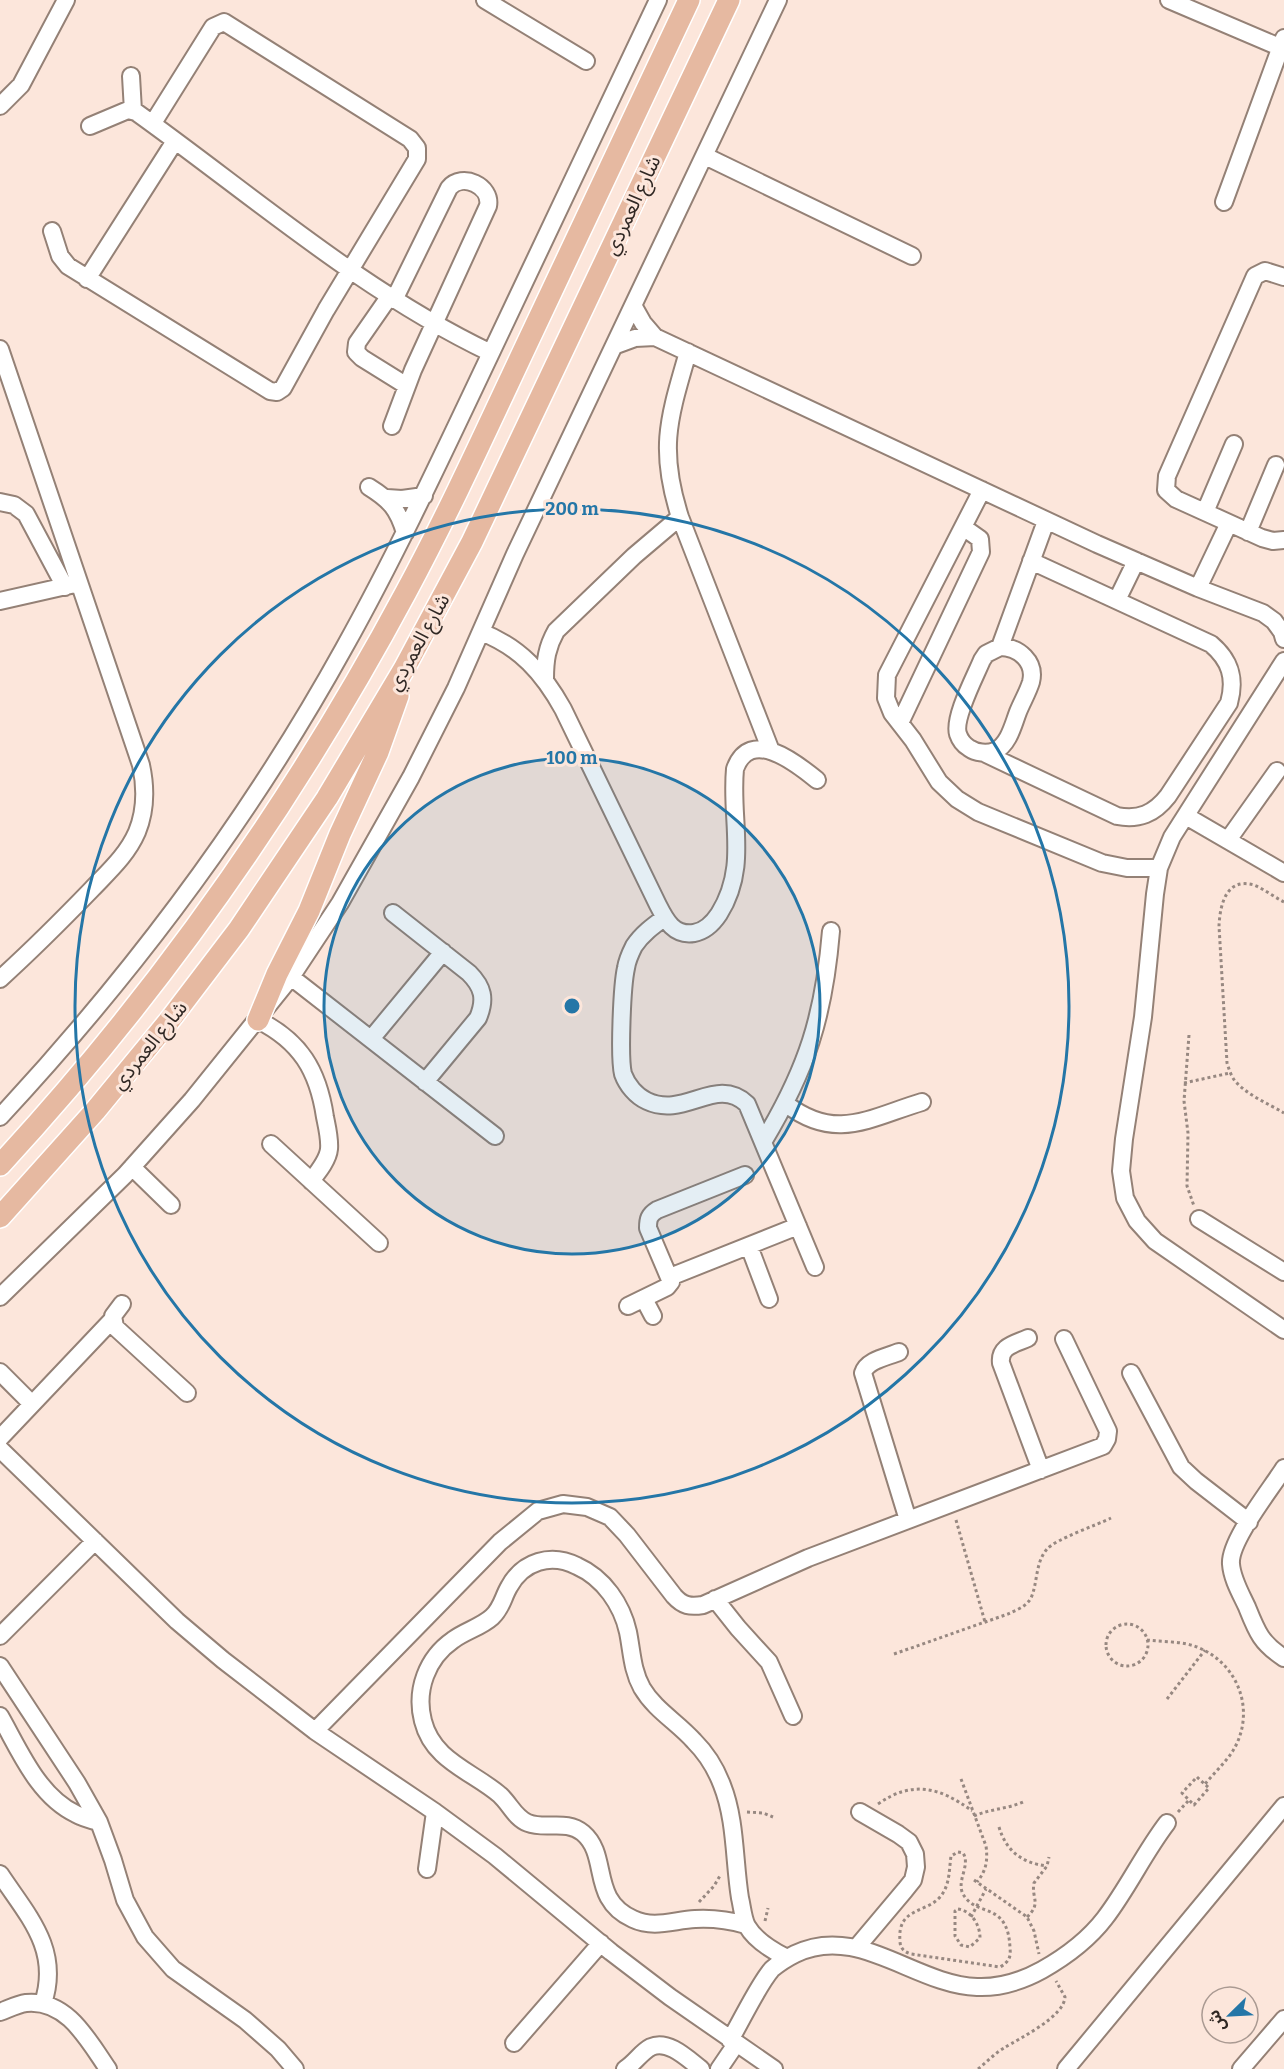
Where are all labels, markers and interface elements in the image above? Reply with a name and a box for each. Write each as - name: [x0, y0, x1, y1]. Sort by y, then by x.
- street label: شارع العمردي: [599, 151, 669, 260]
- text: 200 m: [545, 498, 599, 520]
- street label: شارع العمردي: [382, 589, 458, 696]
- text: 100 m: [546, 747, 598, 769]
- street label: شارع العمردي: [106, 996, 195, 1096]
- centre of rings: [562, 996, 582, 1016]
- north arrow: [1200, 1985, 1260, 2045]
- text: ش: [1204, 2007, 1230, 2035]

